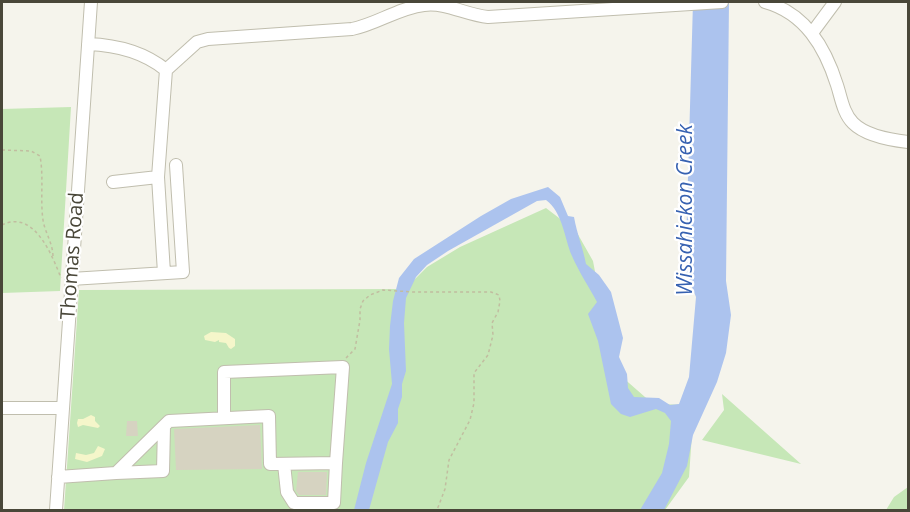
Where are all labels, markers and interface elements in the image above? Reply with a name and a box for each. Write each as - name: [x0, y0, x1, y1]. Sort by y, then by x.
- water label: Wissahickon Creek: [673, 124, 699, 296]
- street label: Thomas Road: [57, 192, 89, 320]

